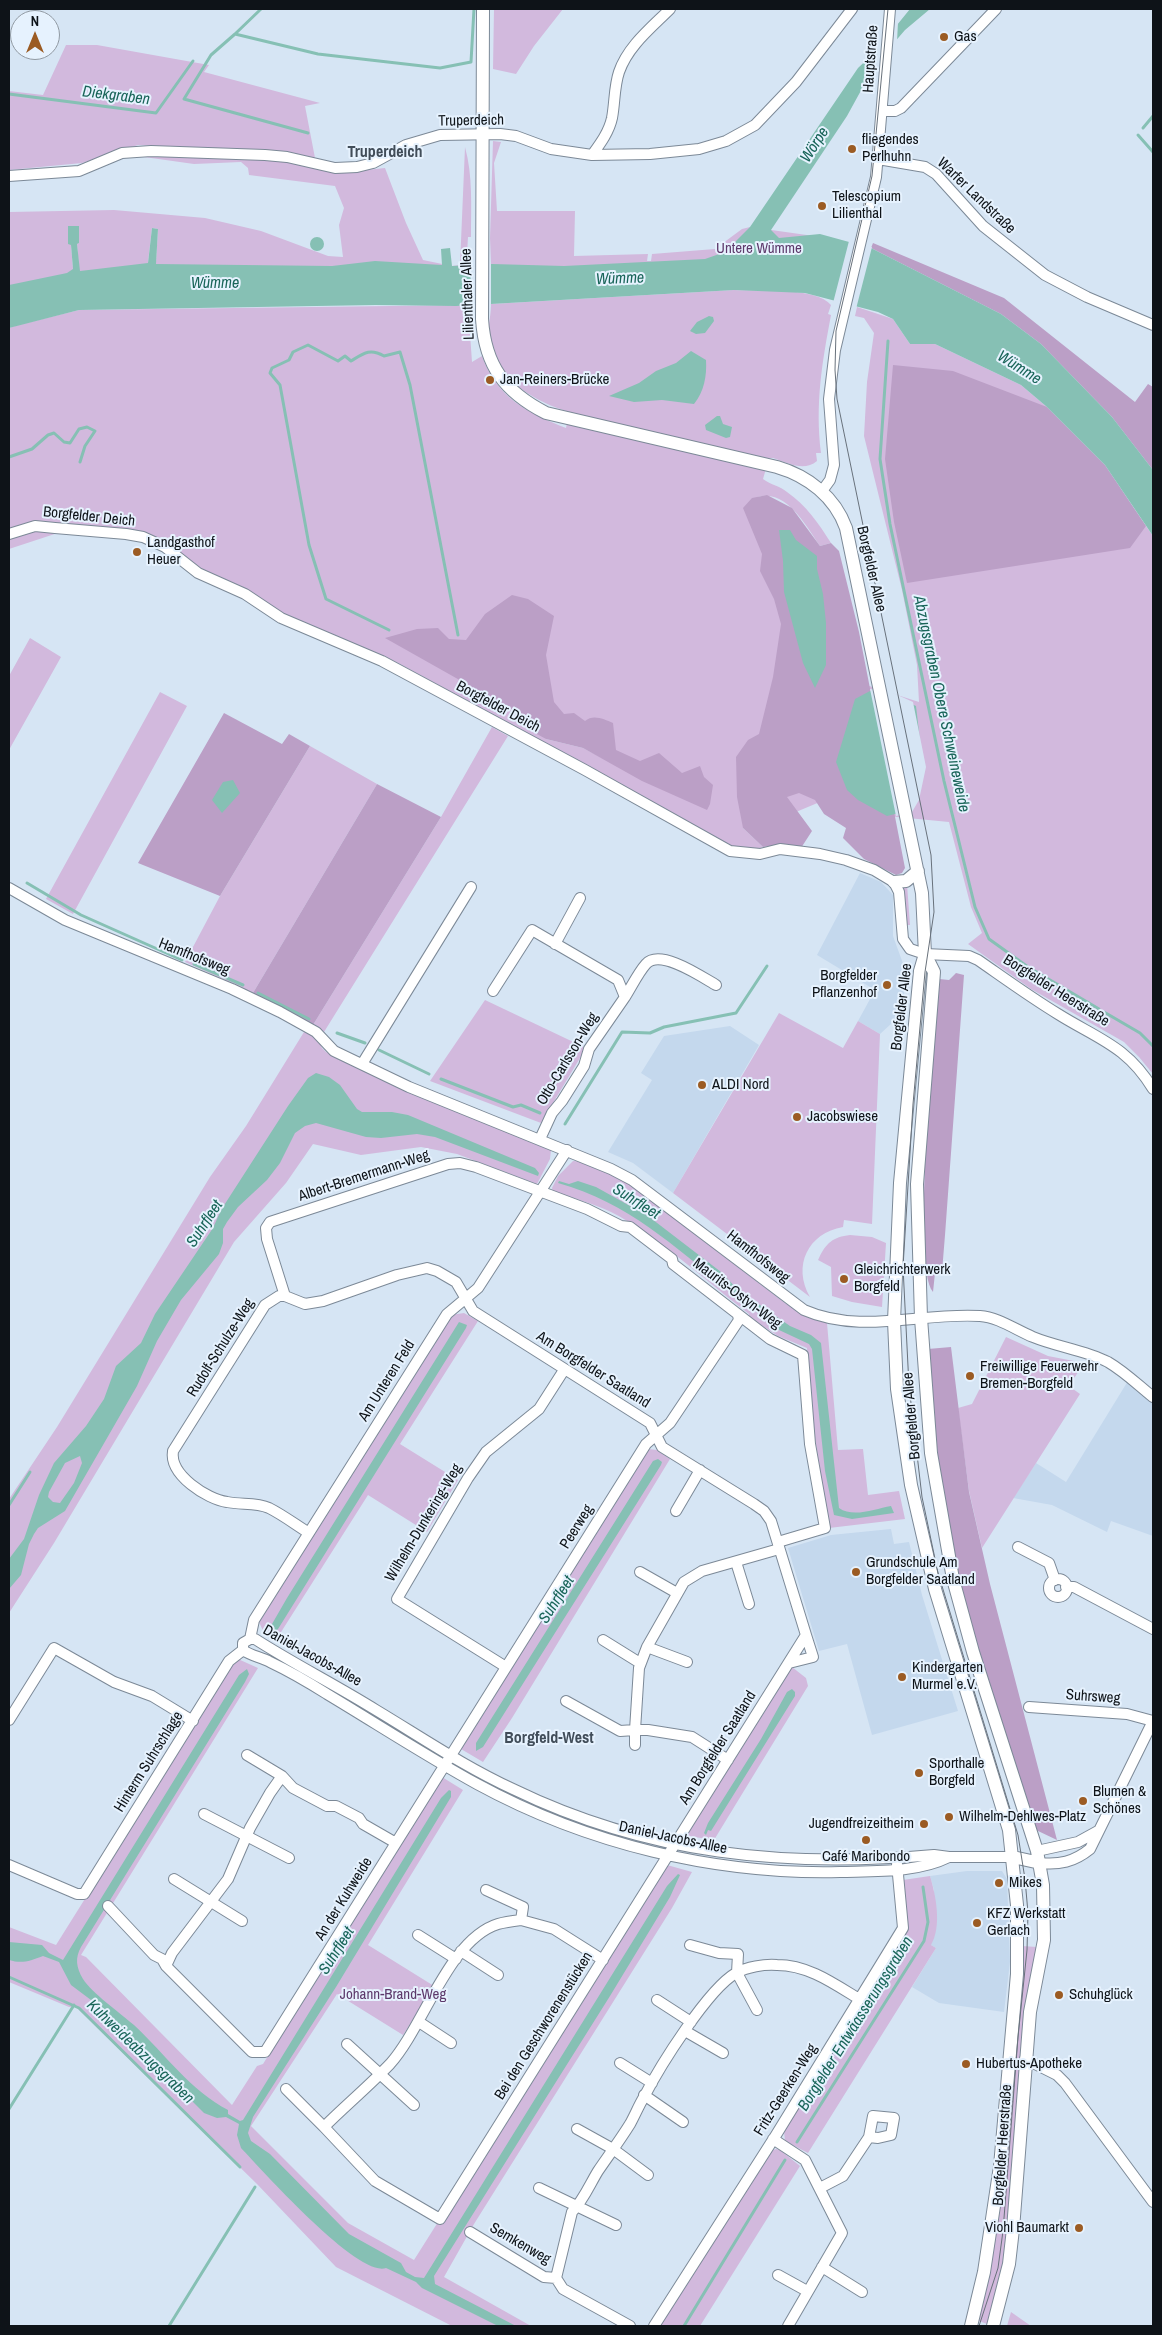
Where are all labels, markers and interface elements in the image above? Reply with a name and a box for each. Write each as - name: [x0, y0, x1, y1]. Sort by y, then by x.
- north arrow: [10, 10, 60, 60]
- text: N: [31, 12, 39, 30]
- street label: Hauptstraße: [860, 25, 882, 93]
- place label: Gas: [954, 28, 977, 46]
- marker: Gas: [938, 31, 950, 43]
- water label: Diekgraben: [81, 82, 151, 110]
- street label: Truperdeich: [438, 111, 504, 131]
- water label: Wörpe: [797, 124, 833, 166]
- place label: fliegendes Perlhuhn: [862, 131, 919, 166]
- district label: Truperdeich: [347, 143, 423, 163]
- marker: fliegendes Perlhuhn: [846, 143, 858, 155]
- street label: Warfer Landstraße: [933, 154, 1019, 238]
- place label: Telescopium Lilienthal: [832, 188, 901, 223]
- marker: Telescopium Lilienthal: [816, 200, 828, 212]
- park label: Untere Wümme: [716, 240, 802, 258]
- street label: Lilienthaler Allee: [457, 248, 479, 340]
- water label: Wümme: [595, 269, 645, 289]
- water label: Wümme: [191, 274, 239, 294]
- water label: Wümme: [993, 347, 1045, 389]
- place label: Jan-Reiners-Brücke: [500, 371, 609, 389]
- marker: Jan-Reiners-Brücke: [484, 374, 496, 386]
- street label: Borgfelder Deich: [42, 503, 136, 531]
- street label: Borgfelder Allee: [852, 524, 890, 614]
- place label: Landgasthof Heuer: [147, 534, 215, 569]
- marker: Landgasthof Heuer: [131, 546, 143, 558]
- water label: Abzugsgraben Obere Schweineweide: [909, 594, 973, 814]
- street label: Borgfelder Deich: [453, 677, 543, 737]
- street label: Hamfhofsweg: [156, 935, 232, 979]
- street label: Borgfelder Heerstraße: [1000, 951, 1112, 1031]
- street label: Borgfelder Allee: [888, 962, 916, 1052]
- place label: Borgfelder Pflanzenhof: [812, 967, 877, 1002]
- marker: Borgfelder Pflanzenhof: [881, 979, 893, 991]
- street label: Otto-Carlsson-Weg: [533, 1009, 603, 1109]
- place label: ALDI Nord: [712, 1076, 769, 1094]
- marker: ALDI Nord: [696, 1079, 708, 1091]
- place label: Jacobswiese: [807, 1108, 878, 1126]
- marker: Jacobswiese: [791, 1111, 803, 1123]
- street label: Albert-Bremermann-Weg: [296, 1146, 432, 1206]
- water label: Suhrfleet: [609, 1180, 663, 1224]
- water label: Suhrfleet: [183, 1197, 227, 1251]
- street label: Hamfhofsweg: [723, 1227, 793, 1287]
- street label: Maurits-Ostyn-Weg: [689, 1255, 785, 1333]
- place label: Gleichrichterwerk Borgfeld: [854, 1261, 950, 1296]
- marker: Gleichrichterwerk Borgfeld: [838, 1273, 850, 1285]
- street label: Rudolf-Schulze-Weg: [184, 1295, 258, 1401]
- street label: Am Borgfelder Saatland: [533, 1328, 653, 1412]
- street label: Am Unteren Feld: [355, 1337, 419, 1425]
- place label: Freiwillige Feuerwehr Bremen-Borgfeld: [980, 1358, 1098, 1393]
- marker: Freiwillige Feuerwehr Bremen-Borgfeld: [964, 1370, 976, 1382]
- street label: Borgfelder Allee: [899, 1372, 925, 1460]
- street label: Wilhelm-Dunkering-Weg: [382, 1461, 466, 1585]
- street label: Peerweg: [557, 1502, 597, 1552]
- place label: Grundschule Am Borgfelder Saatland: [866, 1554, 975, 1589]
- marker: Grundschule Am Borgfelder Saatland: [850, 1566, 862, 1578]
- water label: Suhrfleet: [535, 1573, 579, 1627]
- street label: Daniel-Jacobs-Allee: [260, 1621, 364, 1691]
- place label: Kindergarten Murmel e.V.: [912, 1659, 983, 1694]
- marker: Kindergarten Murmel e.V.: [896, 1671, 908, 1683]
- street label: Suhrsweg: [1065, 1686, 1121, 1708]
- street label: Am Borgfelder Saatland: [676, 1688, 760, 1808]
- street label: Hinterm Suhrschlage: [111, 1708, 187, 1816]
- district label: Borgfeld-West: [504, 1729, 594, 1749]
- place label: Sporthalle Borgfeld: [929, 1755, 984, 1790]
- marker: Sporthalle Borgfeld: [913, 1767, 925, 1779]
- place label: Blumen & Schönes: [1093, 1783, 1146, 1818]
- marker: Blumen & Schönes: [1077, 1795, 1089, 1807]
- place label: Wilhelm-Dehlwes-Platz: [959, 1808, 1086, 1826]
- marker: Wilhelm-Dehlwes-Platz: [943, 1811, 955, 1823]
- place label: Jugendfreizeitheim: [809, 1815, 914, 1833]
- street label: Daniel-Jacobs-Allee: [617, 1818, 729, 1858]
- marker: Jugendfreizeitheim: [918, 1818, 930, 1830]
- marker: Café Maribondo: [860, 1834, 872, 1846]
- place label: Café Maribondo: [822, 1848, 910, 1866]
- street label: An der Kuhweide: [311, 1854, 377, 1944]
- place label: Mikes: [1009, 1874, 1042, 1892]
- marker: Mikes: [993, 1877, 1005, 1889]
- place label: KFZ Werkstatt Gerlach: [987, 1905, 1065, 1940]
- marker: KFZ Werkstatt Gerlach: [971, 1917, 983, 1929]
- water label: Suhrfleet: [315, 1924, 359, 1978]
- water label: Borgfelder Entwäasserungsgraben: [794, 1933, 918, 2115]
- street label: Bei den Geschworenenstücken: [491, 1949, 597, 2103]
- park label: Johann-Brand-Weg: [340, 1986, 446, 2004]
- place label: Schuhglück: [1069, 1986, 1133, 2004]
- marker: Schuhglück: [1053, 1989, 1065, 2001]
- water label: Kuhweideabzugsgraben: [82, 1996, 198, 2108]
- street label: Fritz-Geerken-Weg: [751, 2041, 821, 2139]
- place label: Hubertus-Apotheke: [976, 2055, 1082, 2073]
- marker: Hubertus-Apotheke: [960, 2058, 972, 2070]
- street label: Borgfelder Heerstraße: [990, 2084, 1016, 2206]
- street label: Semkenweg: [486, 2219, 554, 2269]
- place label: Viohl Baumarkt: [985, 2219, 1069, 2237]
- marker: Viohl Baumarkt: [1073, 2222, 1085, 2234]

